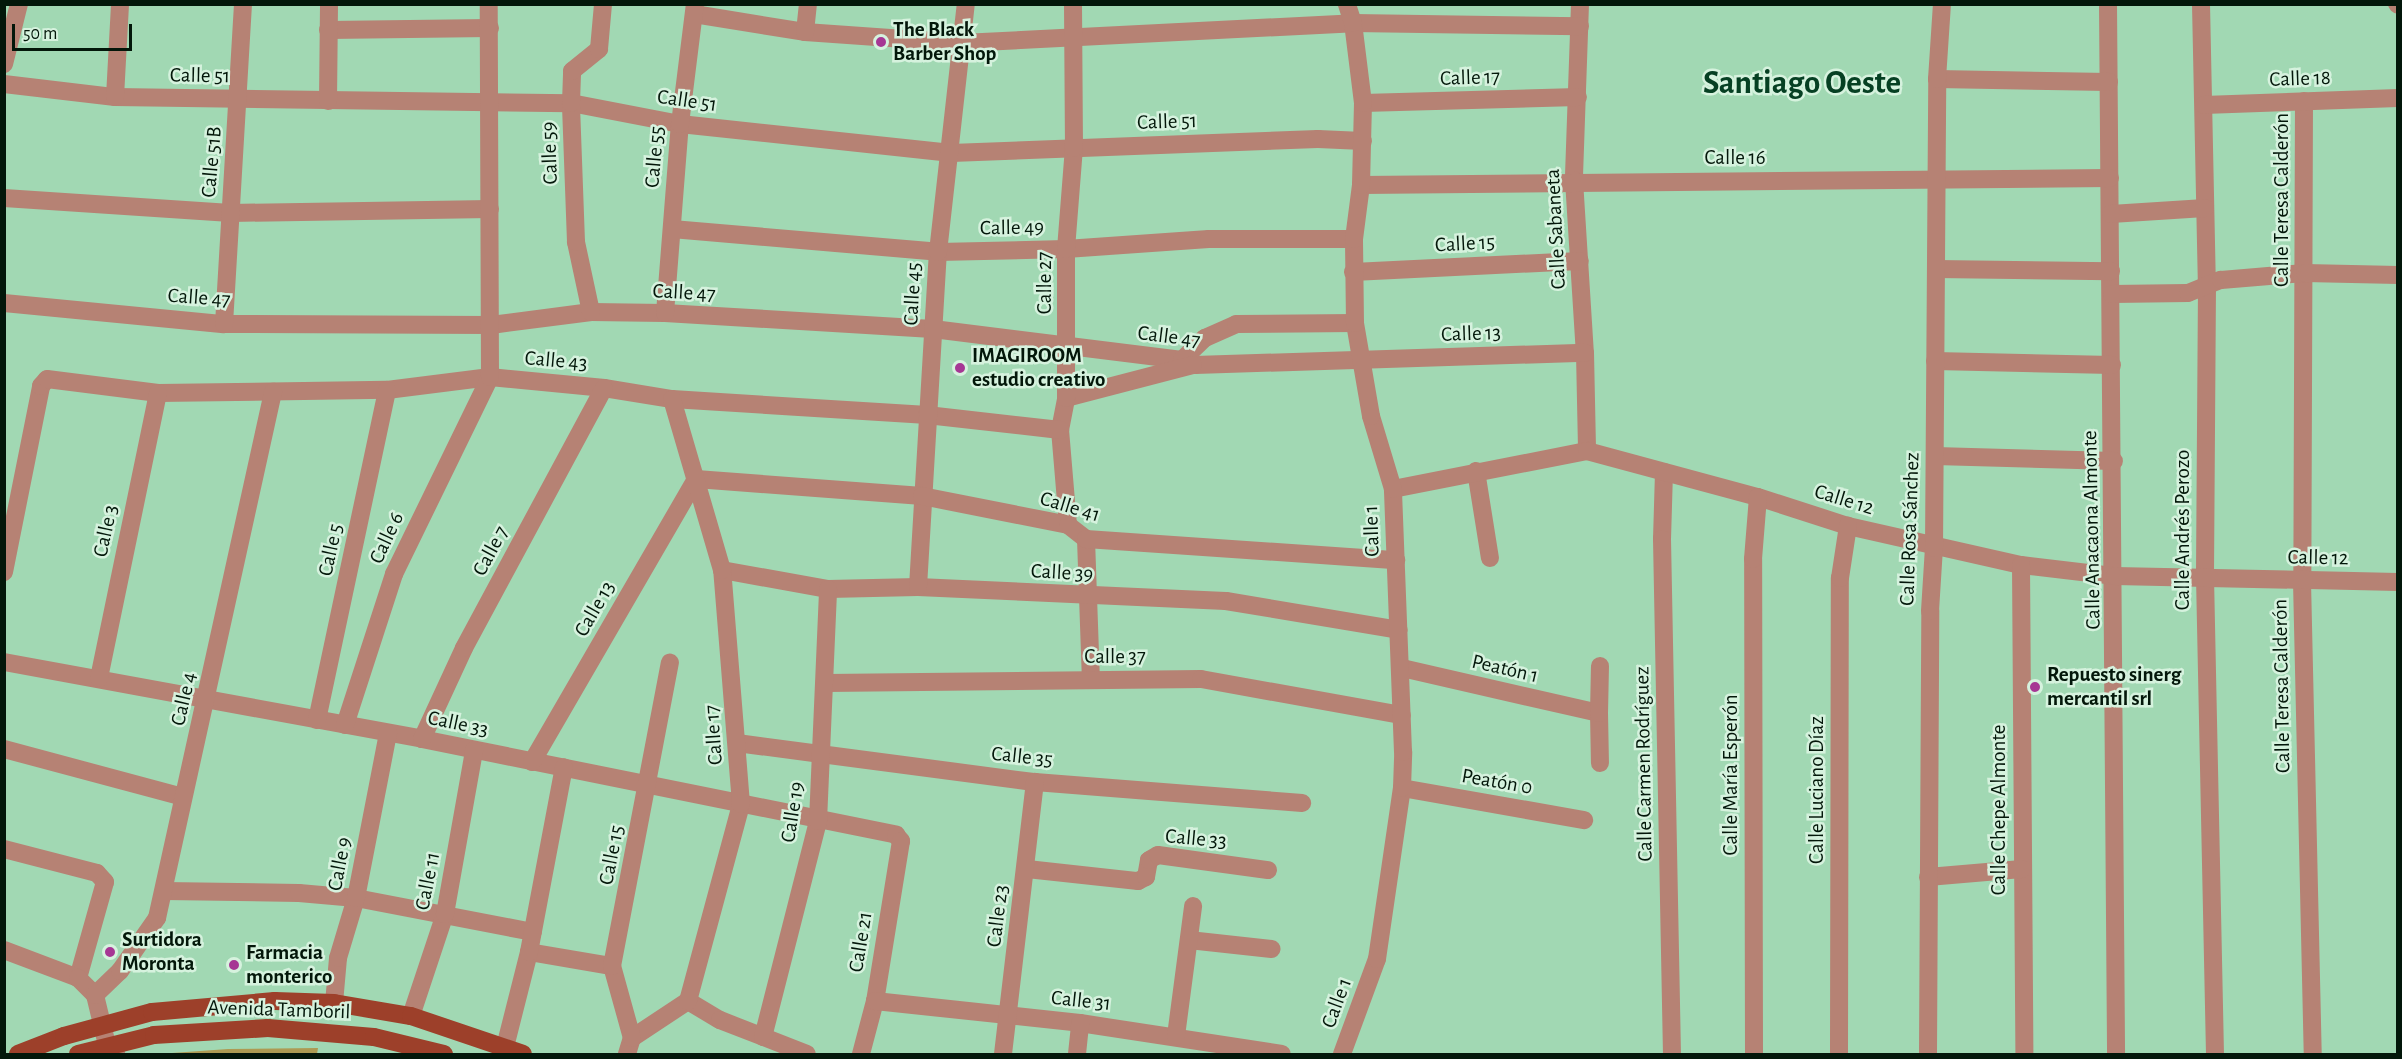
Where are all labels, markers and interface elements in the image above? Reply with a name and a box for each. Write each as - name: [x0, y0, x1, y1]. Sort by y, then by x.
- scale bar: [15, 12, 135, 50]
- place label: The Black Barber Shop: [893, 17, 996, 67]
- text: 50 m: [23, 25, 57, 43]
- marker: The Black Barber Shop: [874, 35, 888, 49]
- street label: Calle 51: [170, 63, 230, 89]
- street label: Calle 17: [1440, 64, 1500, 92]
- district label: Santiago Oeste: [1703, 64, 1901, 104]
- street label: Calle 18: [2269, 65, 2331, 93]
- street label: Calle 51: [655, 84, 719, 118]
- street label: Calle 51: [1137, 108, 1197, 136]
- street label: Calle Teresa Calderón: [2269, 113, 2295, 287]
- street label: Calle 59: [536, 121, 564, 185]
- street label: Calle 51B: [196, 125, 228, 199]
- street label: Calle 55: [640, 125, 670, 189]
- street label: Calle 16: [1704, 145, 1766, 171]
- street label: Calle Sabaneta: [1540, 168, 1572, 290]
- street label: Calle 49: [980, 215, 1044, 241]
- street label: Calle 15: [1434, 230, 1496, 258]
- street label: Calle 27: [1032, 252, 1058, 314]
- street label: Calle 45: [899, 262, 927, 326]
- street label: Calle 47: [652, 279, 716, 307]
- street label: Calle 47: [167, 283, 231, 313]
- street label: Calle 13: [1441, 320, 1501, 348]
- street label: Calle 47: [1136, 321, 1202, 353]
- place label: IMAGIROOM estudio creativo: [972, 343, 1105, 393]
- street label: Calle 43: [524, 346, 588, 376]
- marker: IMAGIROOM estudio creativo: [953, 361, 967, 375]
- street label: Calle Anacaona Almonte: [2078, 430, 2106, 630]
- street label: Calle Andrés Perozo: [2170, 450, 2196, 610]
- street label: Calle Rosa Sánchez: [1895, 452, 1925, 606]
- street label: Calle 12: [1811, 479, 1877, 521]
- street label: Calle 41: [1037, 486, 1103, 528]
- street label: Calle 3: [88, 503, 124, 559]
- street label: Calle 1: [1359, 505, 1385, 557]
- street label: Calle 6: [364, 508, 410, 568]
- street label: Calle 5: [313, 521, 349, 579]
- street label: Calle 7: [467, 522, 515, 580]
- street label: Calle 12: [2287, 545, 2349, 571]
- street label: Calle 39: [1030, 559, 1094, 587]
- street label: Calle 13: [569, 577, 621, 641]
- street label: Calle Teresa Calderón: [2268, 599, 2296, 773]
- street label: Calle 37: [1084, 644, 1146, 670]
- street label: Peatón 1: [1469, 649, 1541, 689]
- place label: Repuesto sinerg mercantil srl: [2047, 662, 2181, 712]
- street label: Calle Carmen Rodríguez: [1630, 666, 1658, 862]
- street label: Calle 4: [166, 670, 202, 728]
- marker: Repuesto sinerg mercantil srl: [2028, 680, 2042, 694]
- street label: Calle María Esperón: [1718, 695, 1744, 855]
- street label: Calle 17: [699, 704, 729, 766]
- street label: Calle 33: [425, 705, 491, 743]
- street label: Calle Luciano Díaz: [1804, 716, 1830, 864]
- street label: Calle Chepe Almonte: [1986, 725, 2012, 895]
- street label: Calle 35: [990, 741, 1054, 773]
- street label: Peatón 0: [1460, 763, 1534, 801]
- street label: Calle 19: [776, 780, 810, 844]
- street label: Calle 15: [594, 823, 630, 887]
- street label: Calle 33: [1164, 824, 1228, 854]
- street label: Calle 9: [322, 835, 358, 893]
- street label: Calle 11: [410, 850, 446, 912]
- street label: Calle 23: [982, 884, 1014, 948]
- street label: Calle 21: [844, 910, 878, 974]
- place label: Surtidora Moronta: [122, 927, 202, 977]
- place label: Farmacia monterico: [246, 940, 332, 990]
- marker: Surtidora Moronta: [103, 945, 117, 959]
- marker: Farmacia monterico: [227, 958, 241, 972]
- street label: Calle 1: [1316, 975, 1358, 1031]
- street label: Calle 31: [1050, 985, 1112, 1017]
- street label: Avenida Tamboril: [207, 995, 351, 1025]

